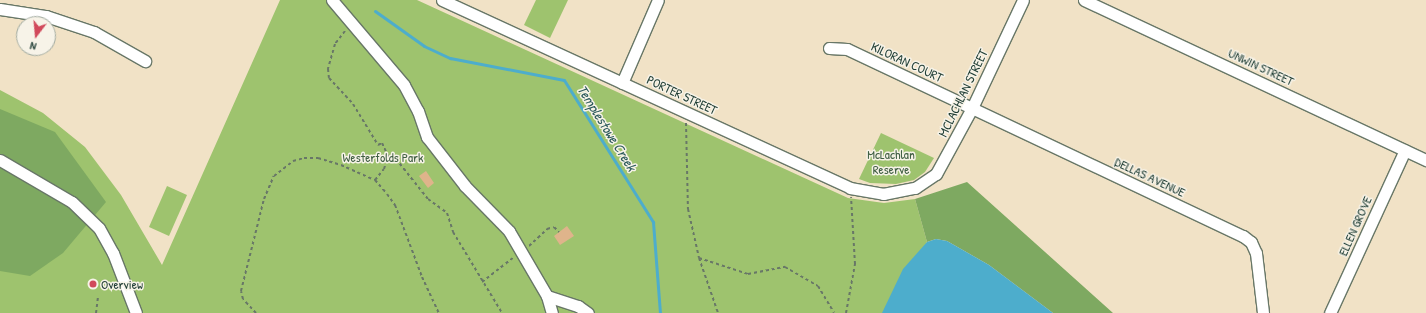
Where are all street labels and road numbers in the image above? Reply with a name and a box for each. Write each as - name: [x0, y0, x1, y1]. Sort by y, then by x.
- street label: KILORAN COURT: [869, 39, 945, 85]
- street label: UNWIN STREET: [1226, 45, 1296, 89]
- street label: MCLACHLAN STREET: [935, 47, 991, 139]
- street label: PORTER STREET: [644, 72, 720, 118]
- street label: DELLAS AVENUE: [1112, 154, 1188, 200]
- street label: ELLEN GROVE: [1335, 194, 1375, 258]

